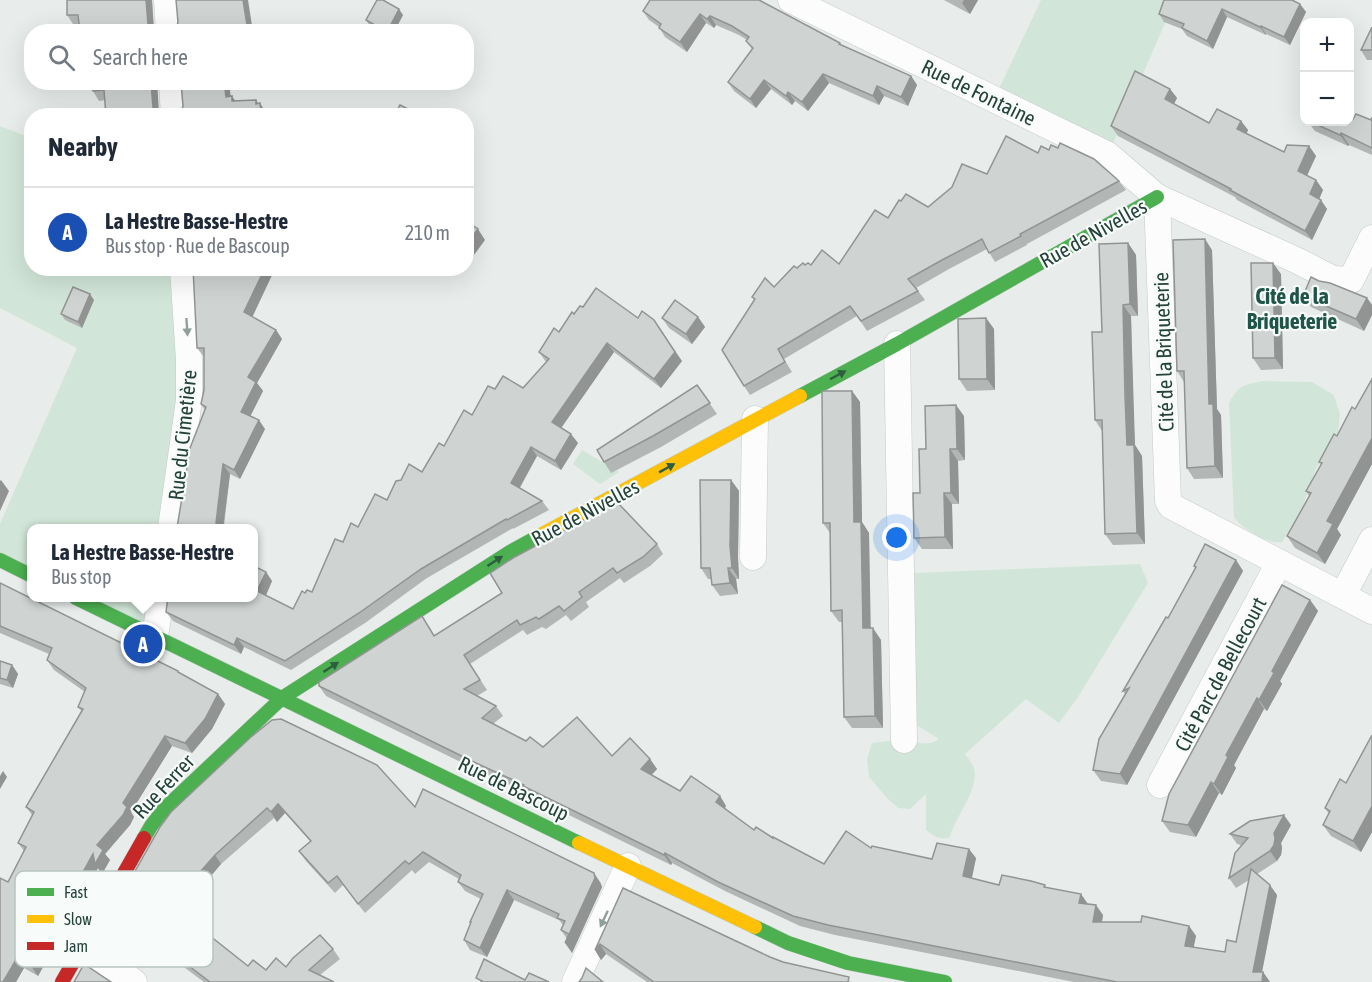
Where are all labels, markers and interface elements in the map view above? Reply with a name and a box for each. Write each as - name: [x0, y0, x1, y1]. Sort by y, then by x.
- map controls: [1300, 18, 1354, 126]
- button: +: [1300, 18, 1354, 72]
- search box: [24, 24, 474, 90]
- icon: search: [45, 41, 78, 74]
- text: Search here: [93, 44, 188, 70]
- street label: Rue de Fontaine: [918, 54, 1040, 130]
- button: −: [1300, 72, 1354, 126]
- text: Nearby: [48, 132, 118, 162]
- street label: Rue de Nivelles: [1035, 194, 1151, 272]
- text: La Hestre Basse-Hestre: [105, 208, 288, 234]
- text: A: [63, 221, 72, 244]
- text: 210 m: [405, 221, 450, 244]
- text: Bus stop · Rue de Bascoup: [105, 234, 290, 257]
- street label: Cité de la Briqueterie: [1148, 272, 1178, 432]
- district label: Cité de la Briqueterie: [1247, 283, 1337, 334]
- one-way arrow: [182, 317, 192, 336]
- street label: Rue du Cimetière: [163, 369, 201, 501]
- one-way arrow: [830, 370, 847, 380]
- one-way arrow: [658, 463, 675, 473]
- street label: Rue de Nivelles: [527, 474, 643, 550]
- your location: [882, 523, 911, 552]
- popup: [27, 524, 258, 602]
- text: La Hestre Basse-Hestre: [51, 539, 234, 565]
- one-way arrow: [487, 556, 504, 567]
- text: Bus stop: [51, 565, 111, 588]
- street label: Cité Parc de Bellecourt: [1169, 593, 1271, 755]
- pin: A: [124, 622, 162, 666]
- one-way arrow: [323, 661, 339, 672]
- street label: Rue Ferrer: [127, 748, 199, 823]
- street label: Rue de Bascoup: [455, 751, 573, 825]
- legend: [15, 871, 213, 967]
- text: Fast: [64, 883, 88, 901]
- text: Slow: [64, 910, 92, 928]
- one-way arrow: [599, 911, 608, 928]
- text: Jam: [64, 937, 88, 955]

